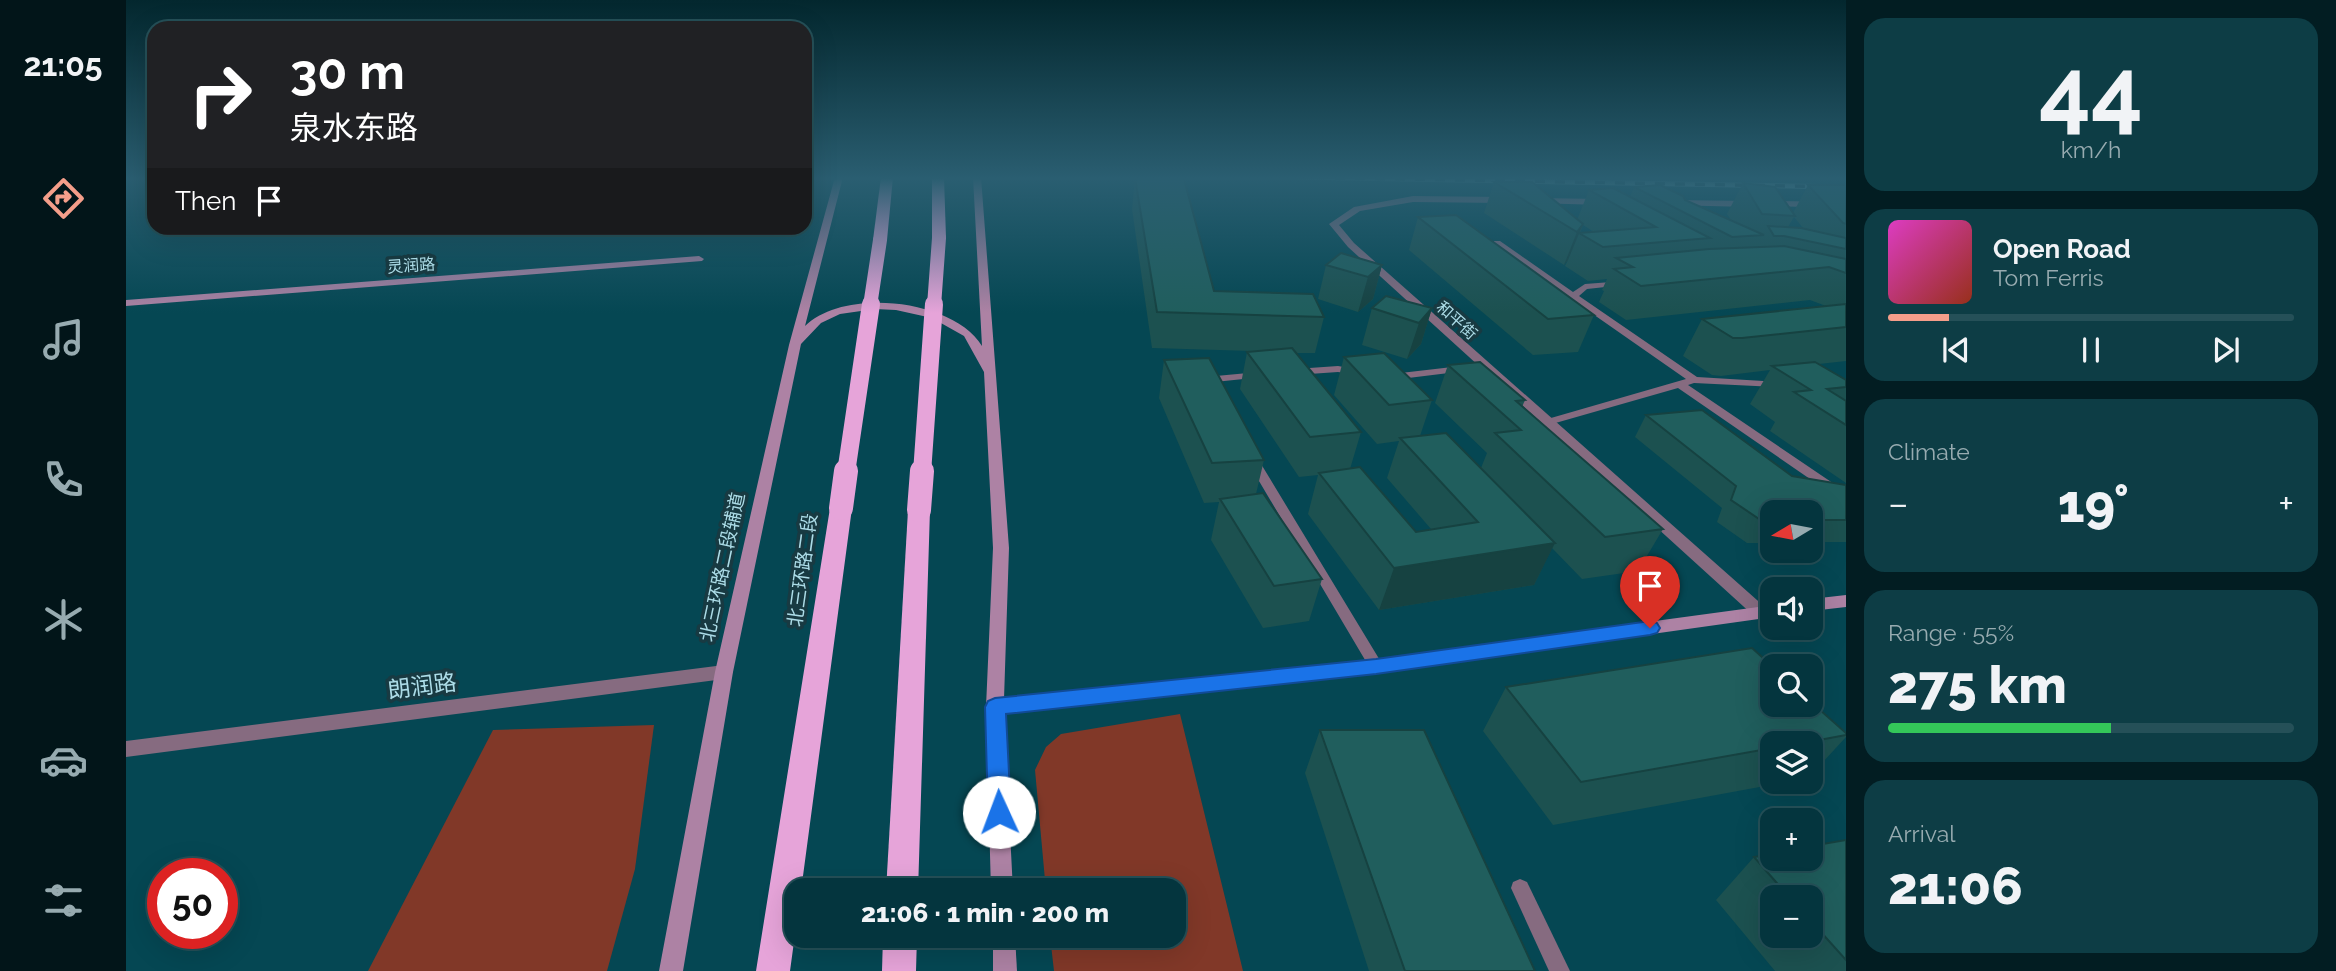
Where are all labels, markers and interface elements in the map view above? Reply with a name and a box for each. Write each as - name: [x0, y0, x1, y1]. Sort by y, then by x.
- text: 44: [2039, 37, 2143, 144]
- text: 30 m: [290, 43, 405, 100]
- text: 21:05: [23, 46, 103, 83]
- icon: right: [175, 49, 266, 140]
- text: 泉水东路: [290, 109, 418, 146]
- text: km/h: [2061, 136, 2121, 163]
- icon: directions: [39, 174, 88, 223]
- icon: arrive: [250, 182, 288, 220]
- text: Then: [175, 186, 236, 216]
- text: Open Road: [1993, 234, 2131, 264]
- street label: 灵润路: [386, 254, 436, 277]
- text: Tom Ferris: [1993, 264, 2104, 291]
- street label: 和平街: [1432, 297, 1481, 343]
- icon: music: [39, 315, 88, 364]
- icon: previous: [1937, 331, 1975, 369]
- icon: pause: [2072, 331, 2110, 369]
- icon: next: [2207, 331, 2245, 369]
- text: Climate: [1888, 438, 1970, 465]
- icon: phone: [39, 455, 88, 504]
- text: 19°: [2058, 473, 2129, 534]
- text: −: [1888, 481, 1908, 526]
- text: +: [2278, 481, 2294, 526]
- street label: 北三环路二段辅道: [695, 490, 749, 644]
- north arrow: [1760, 500, 1824, 564]
- map controls: [1760, 500, 1823, 948]
- street label: 北三环路二段: [783, 512, 821, 628]
- pin: [1620, 556, 1680, 628]
- icon: arrive: [1631, 567, 1669, 605]
- button: sound: [1760, 577, 1823, 640]
- icon: climate: [39, 595, 88, 644]
- text: Range · 55%: [1888, 619, 2014, 646]
- button: search: [1760, 654, 1823, 717]
- text: 275 km: [1888, 654, 2067, 715]
- street label: 朗润路: [386, 668, 458, 703]
- button: layers: [1760, 731, 1823, 794]
- icon: car: [39, 736, 88, 785]
- position arrow: [962, 775, 1036, 849]
- button: +: [1760, 808, 1823, 871]
- text: Arrival: [1888, 820, 1955, 847]
- text: 21:06: [1888, 855, 2023, 916]
- speed limit sign: 50: [147, 858, 238, 949]
- icon: filters: [39, 876, 88, 925]
- button: −: [1760, 885, 1823, 948]
- text: 21:06 · 1 min · 200 m: [861, 898, 1109, 928]

